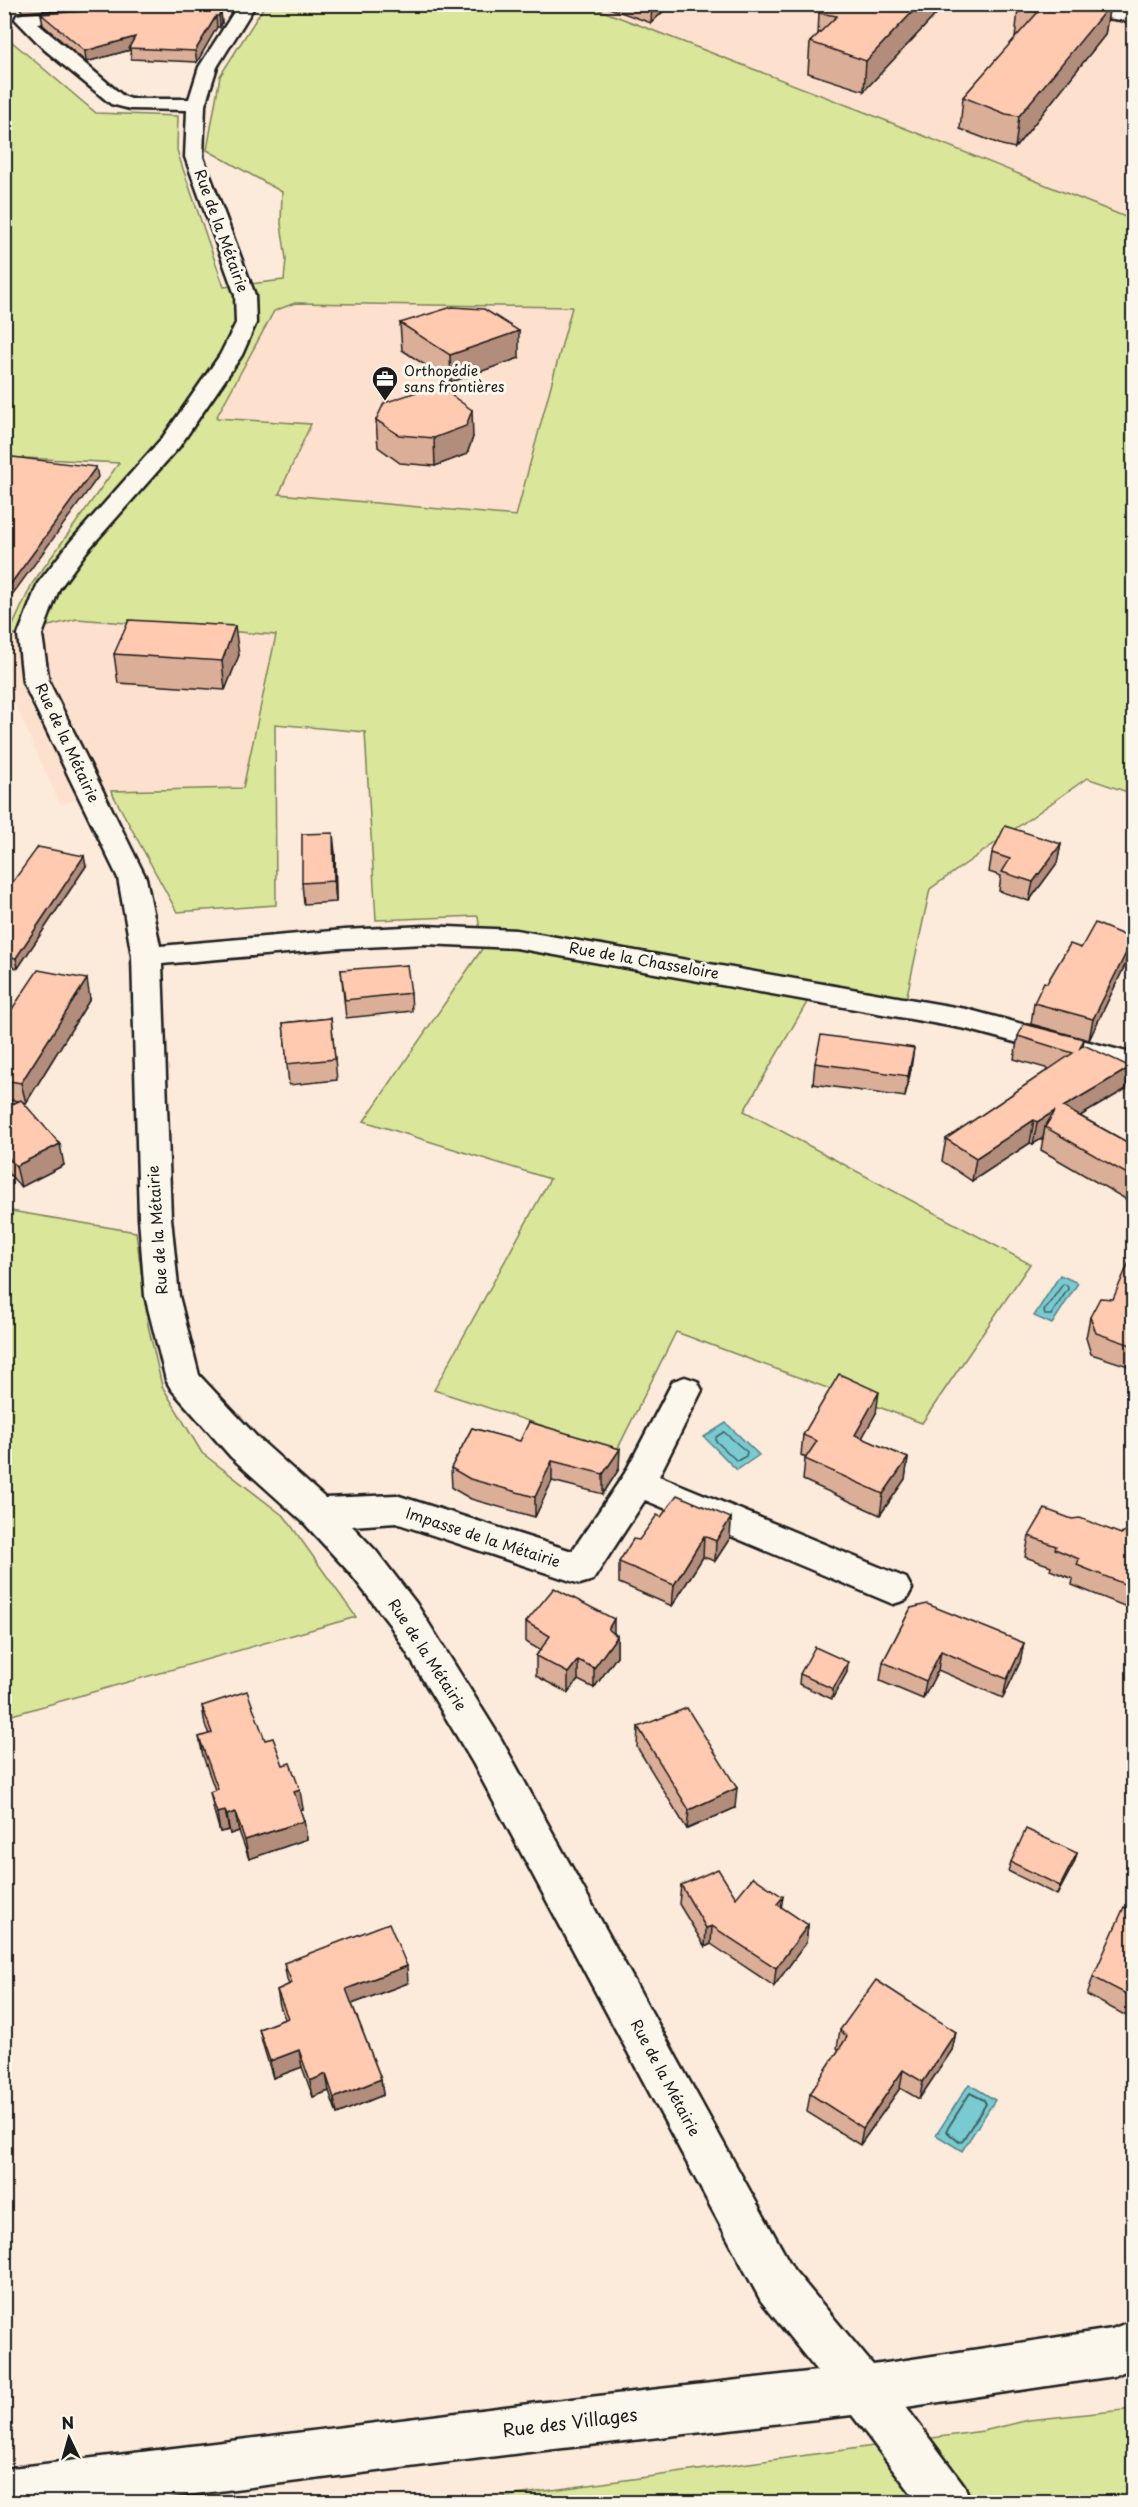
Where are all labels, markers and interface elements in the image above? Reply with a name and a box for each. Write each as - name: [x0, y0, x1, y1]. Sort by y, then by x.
- street label: Rue de la Métairie: [189, 166, 255, 295]
- place label: Orthopédie sans frontières: [404, 360, 504, 397]
- office icon: Orthopédie sans frontières: [370, 364, 400, 402]
- street label: Rue de la Métairie: [31, 679, 106, 806]
- street label: Rue de la Chasseloire: [567, 935, 721, 984]
- street label: Rue de la Métairie: [141, 1165, 172, 1296]
- street label: Impasse de la Métairie: [403, 1501, 564, 1572]
- street label: Rue de la Métairie: [383, 1594, 473, 1715]
- street label: Rue de la Métairie: [626, 2015, 707, 2140]
- street label: Rue des Villages: [501, 2400, 639, 2443]
- north arrow: [39, 2408, 99, 2468]
- text: N: [60, 2410, 75, 2435]

